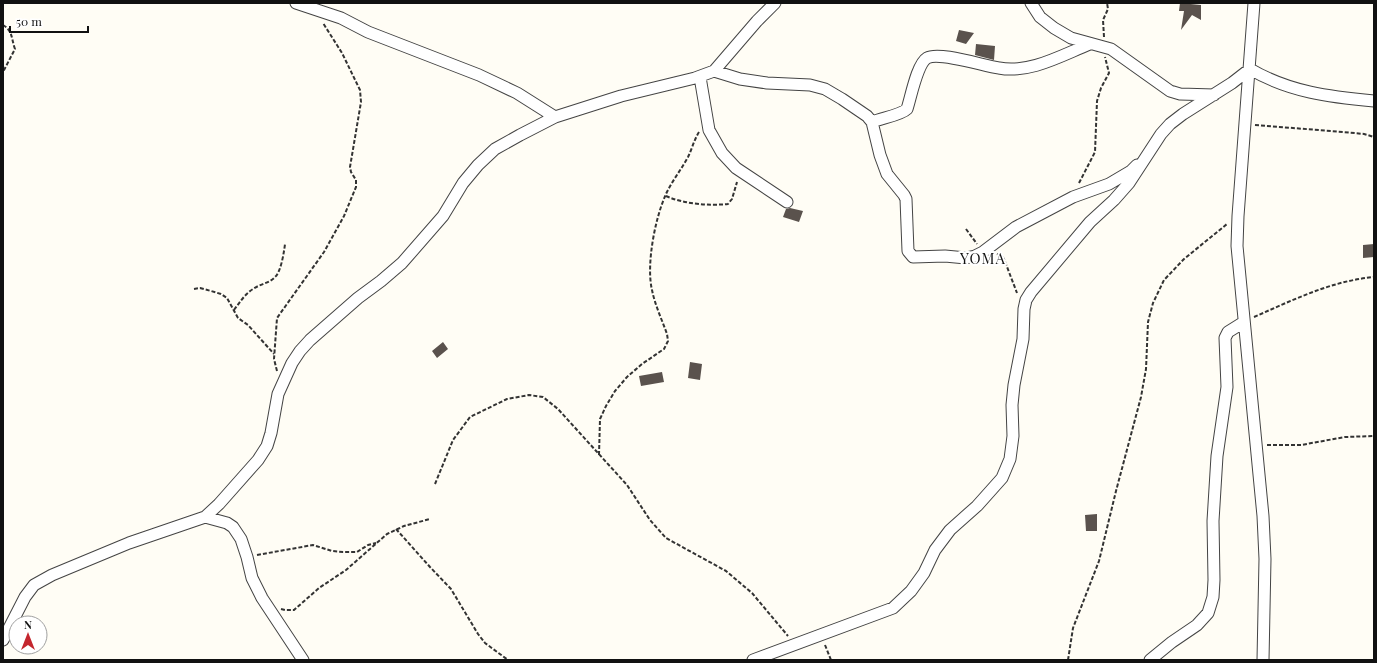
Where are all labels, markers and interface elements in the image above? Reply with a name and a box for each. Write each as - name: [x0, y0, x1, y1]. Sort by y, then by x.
- scale bar: [10, 8, 88, 34]
- text: 50 m: [16, 13, 42, 29]
- district label: YOMA: [959, 248, 1006, 268]
- north arrow: [8, 615, 48, 655]
- text: N: [24, 617, 32, 632]

